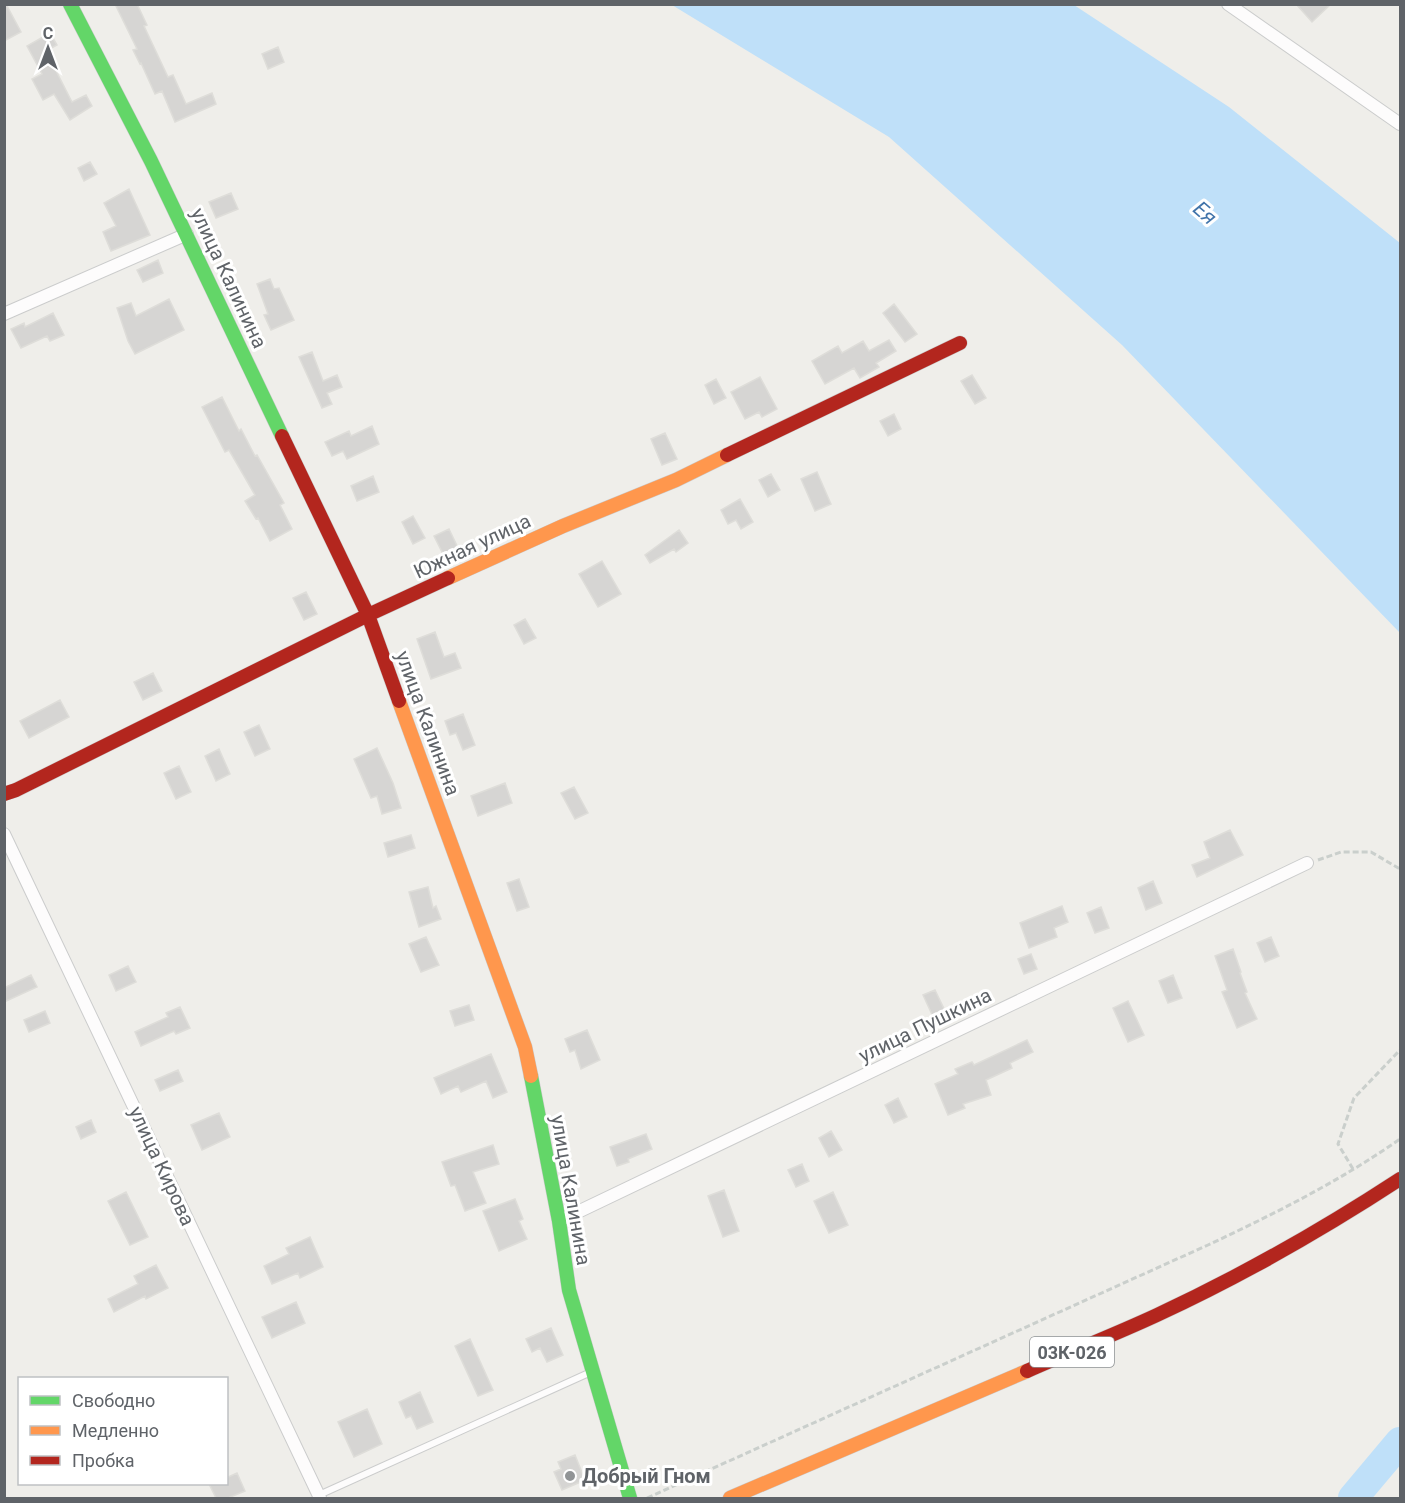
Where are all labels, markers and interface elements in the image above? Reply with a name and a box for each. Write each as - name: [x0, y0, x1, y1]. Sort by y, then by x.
- north arrow: [18, 18, 78, 78]
- text: С: [43, 24, 53, 43]
- water label: Ея: [1189, 196, 1221, 230]
- street label: улица Калинина: [186, 204, 272, 352]
- street label: Южная улица: [410, 508, 534, 584]
- street label: улица Калинина: [391, 647, 465, 799]
- street label: улица Пушкина: [855, 983, 995, 1067]
- street label: улица Кирова: [124, 1102, 200, 1230]
- street label: улица Калинина: [546, 1113, 596, 1267]
- road number: 03К-026: [1030, 1337, 1114, 1367]
- legend: [18, 1377, 228, 1485]
- text: Свободно: [72, 1390, 155, 1411]
- text: Медленно: [72, 1420, 159, 1441]
- text: Пробка: [72, 1450, 135, 1471]
- place label: Добрый Гном: [582, 1464, 711, 1488]
- marker: Добрый Гном: [563, 1469, 577, 1483]

